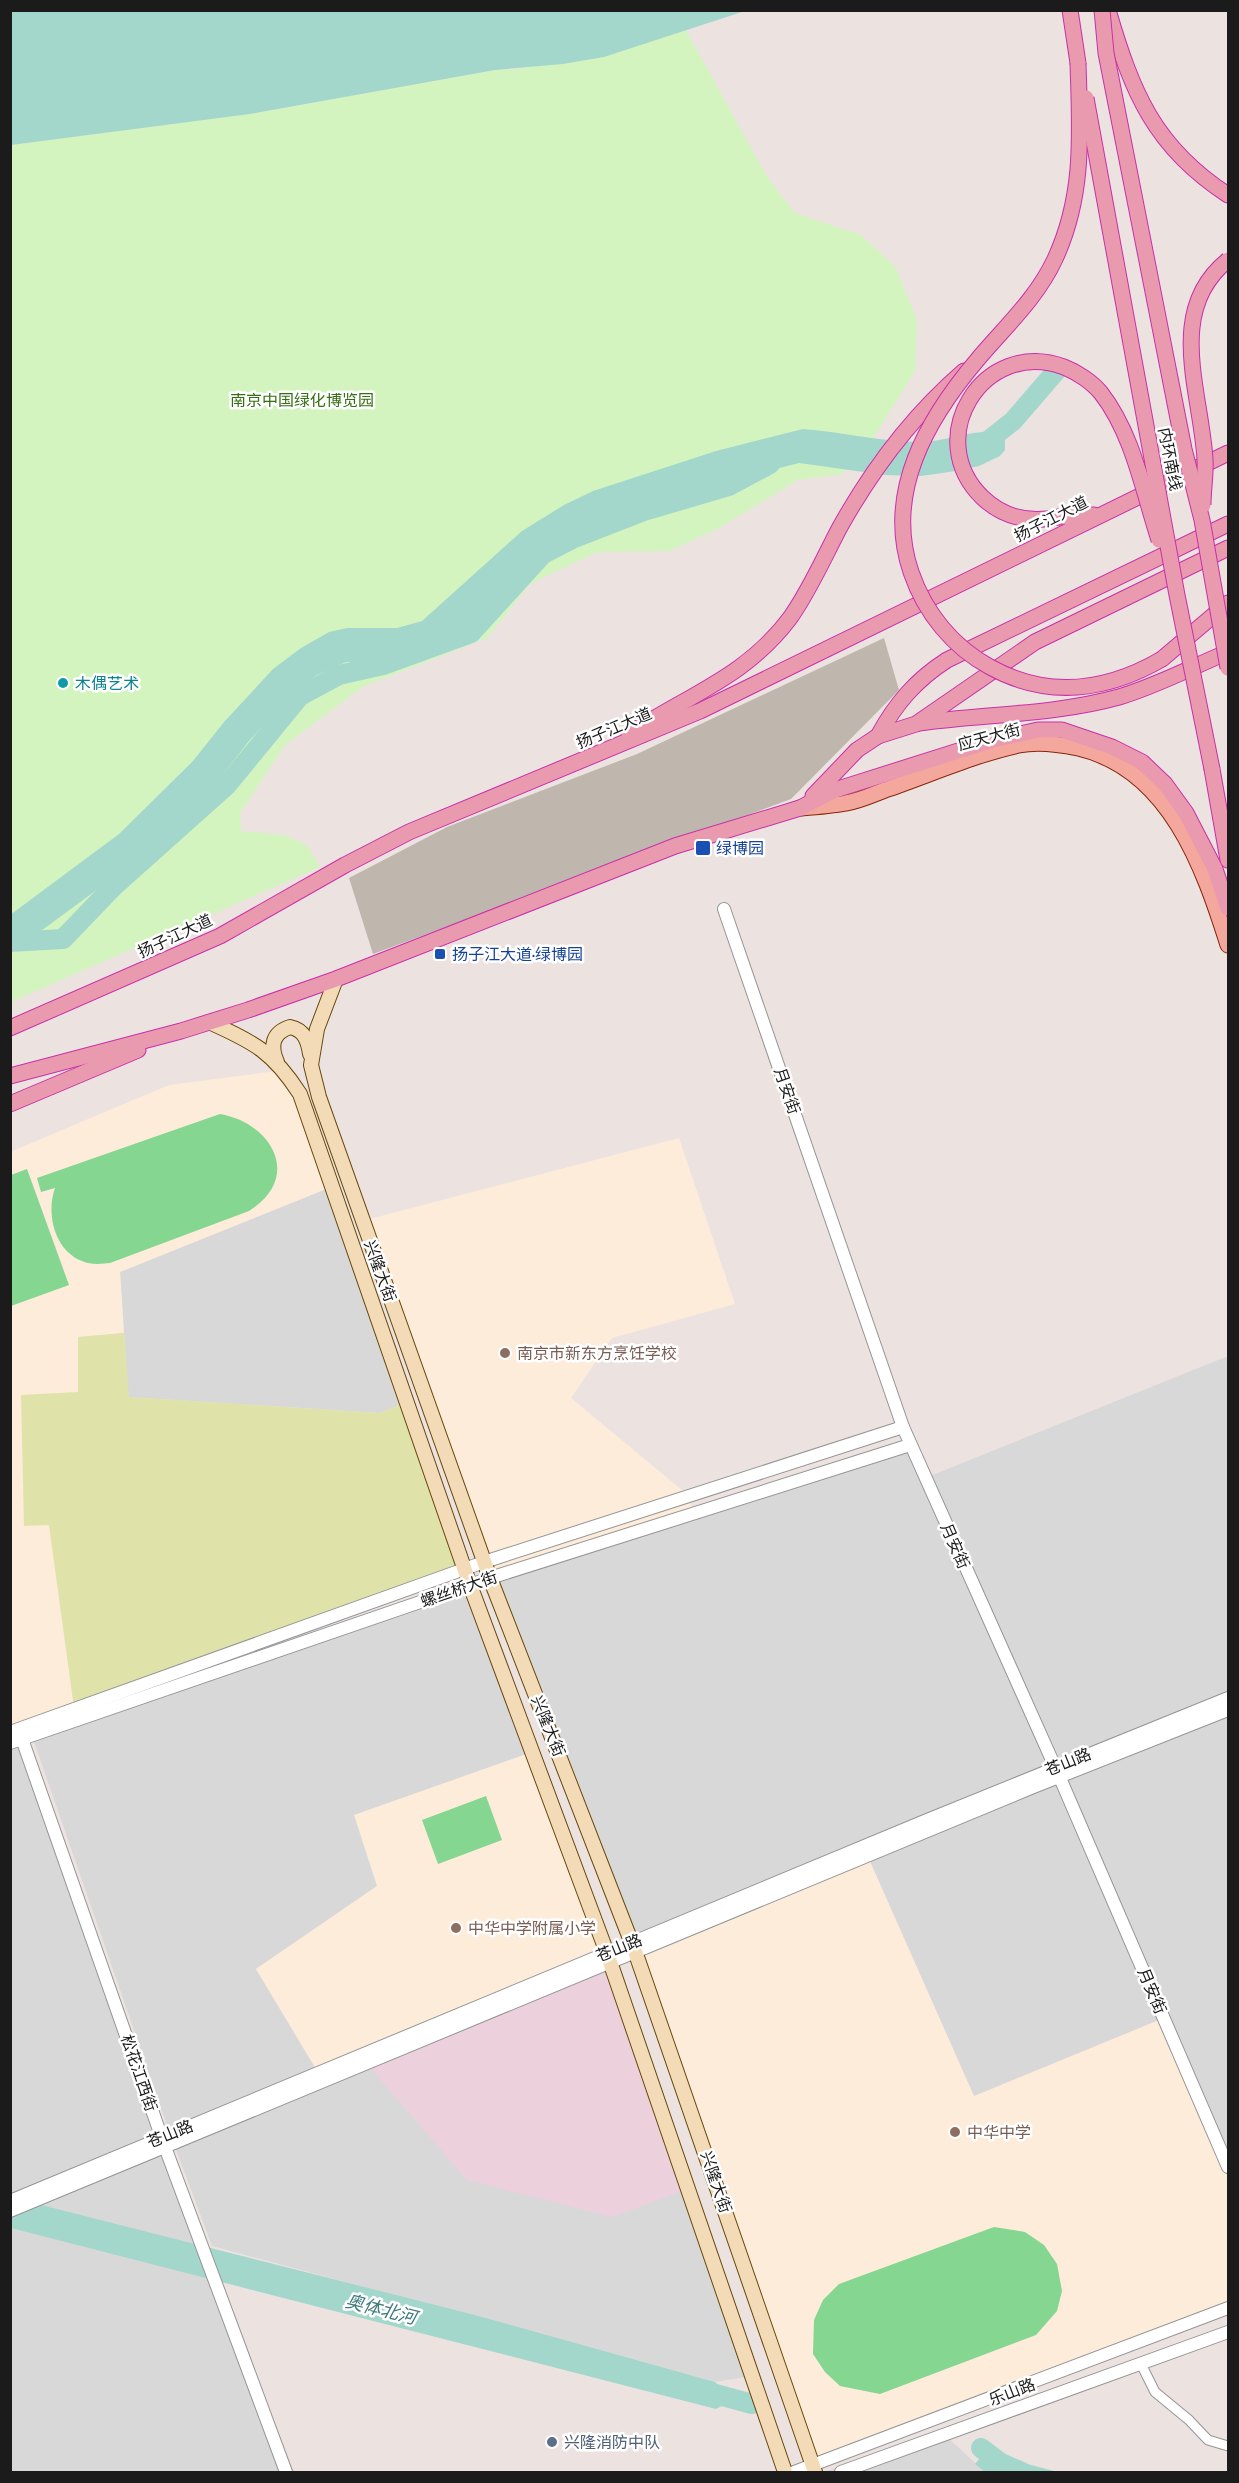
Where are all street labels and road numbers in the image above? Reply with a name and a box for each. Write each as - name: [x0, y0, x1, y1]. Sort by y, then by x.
- street label: 内环南线: [1154, 426, 1186, 492]
- street label: 扬子江大道: [1011, 491, 1091, 547]
- street label: 扬子江大道: [573, 703, 655, 753]
- street label: 应天大街: [955, 719, 1023, 755]
- street label: 扬子江大道: [134, 910, 216, 962]
- street label: 月安街: [769, 1065, 805, 1117]
- street label: 兴隆大街: [359, 1237, 401, 1305]
- street label: 月安街: [936, 1520, 974, 1572]
- street label: 螺丝桥大街: [418, 1566, 500, 1612]
- street label: 兴隆大街: [526, 1692, 570, 1760]
- street label: 苍山路: [1042, 1743, 1094, 1781]
- street label: 苍山路: [593, 1929, 645, 1967]
- street label: 月安街: [1133, 1965, 1171, 2017]
- street label: 松花江西街: [116, 2032, 162, 2114]
- street label: 苍山路: [144, 2115, 196, 2153]
- street label: 兴隆大街: [696, 2148, 736, 2216]
- street label: 乐山路: [986, 2374, 1038, 2410]

